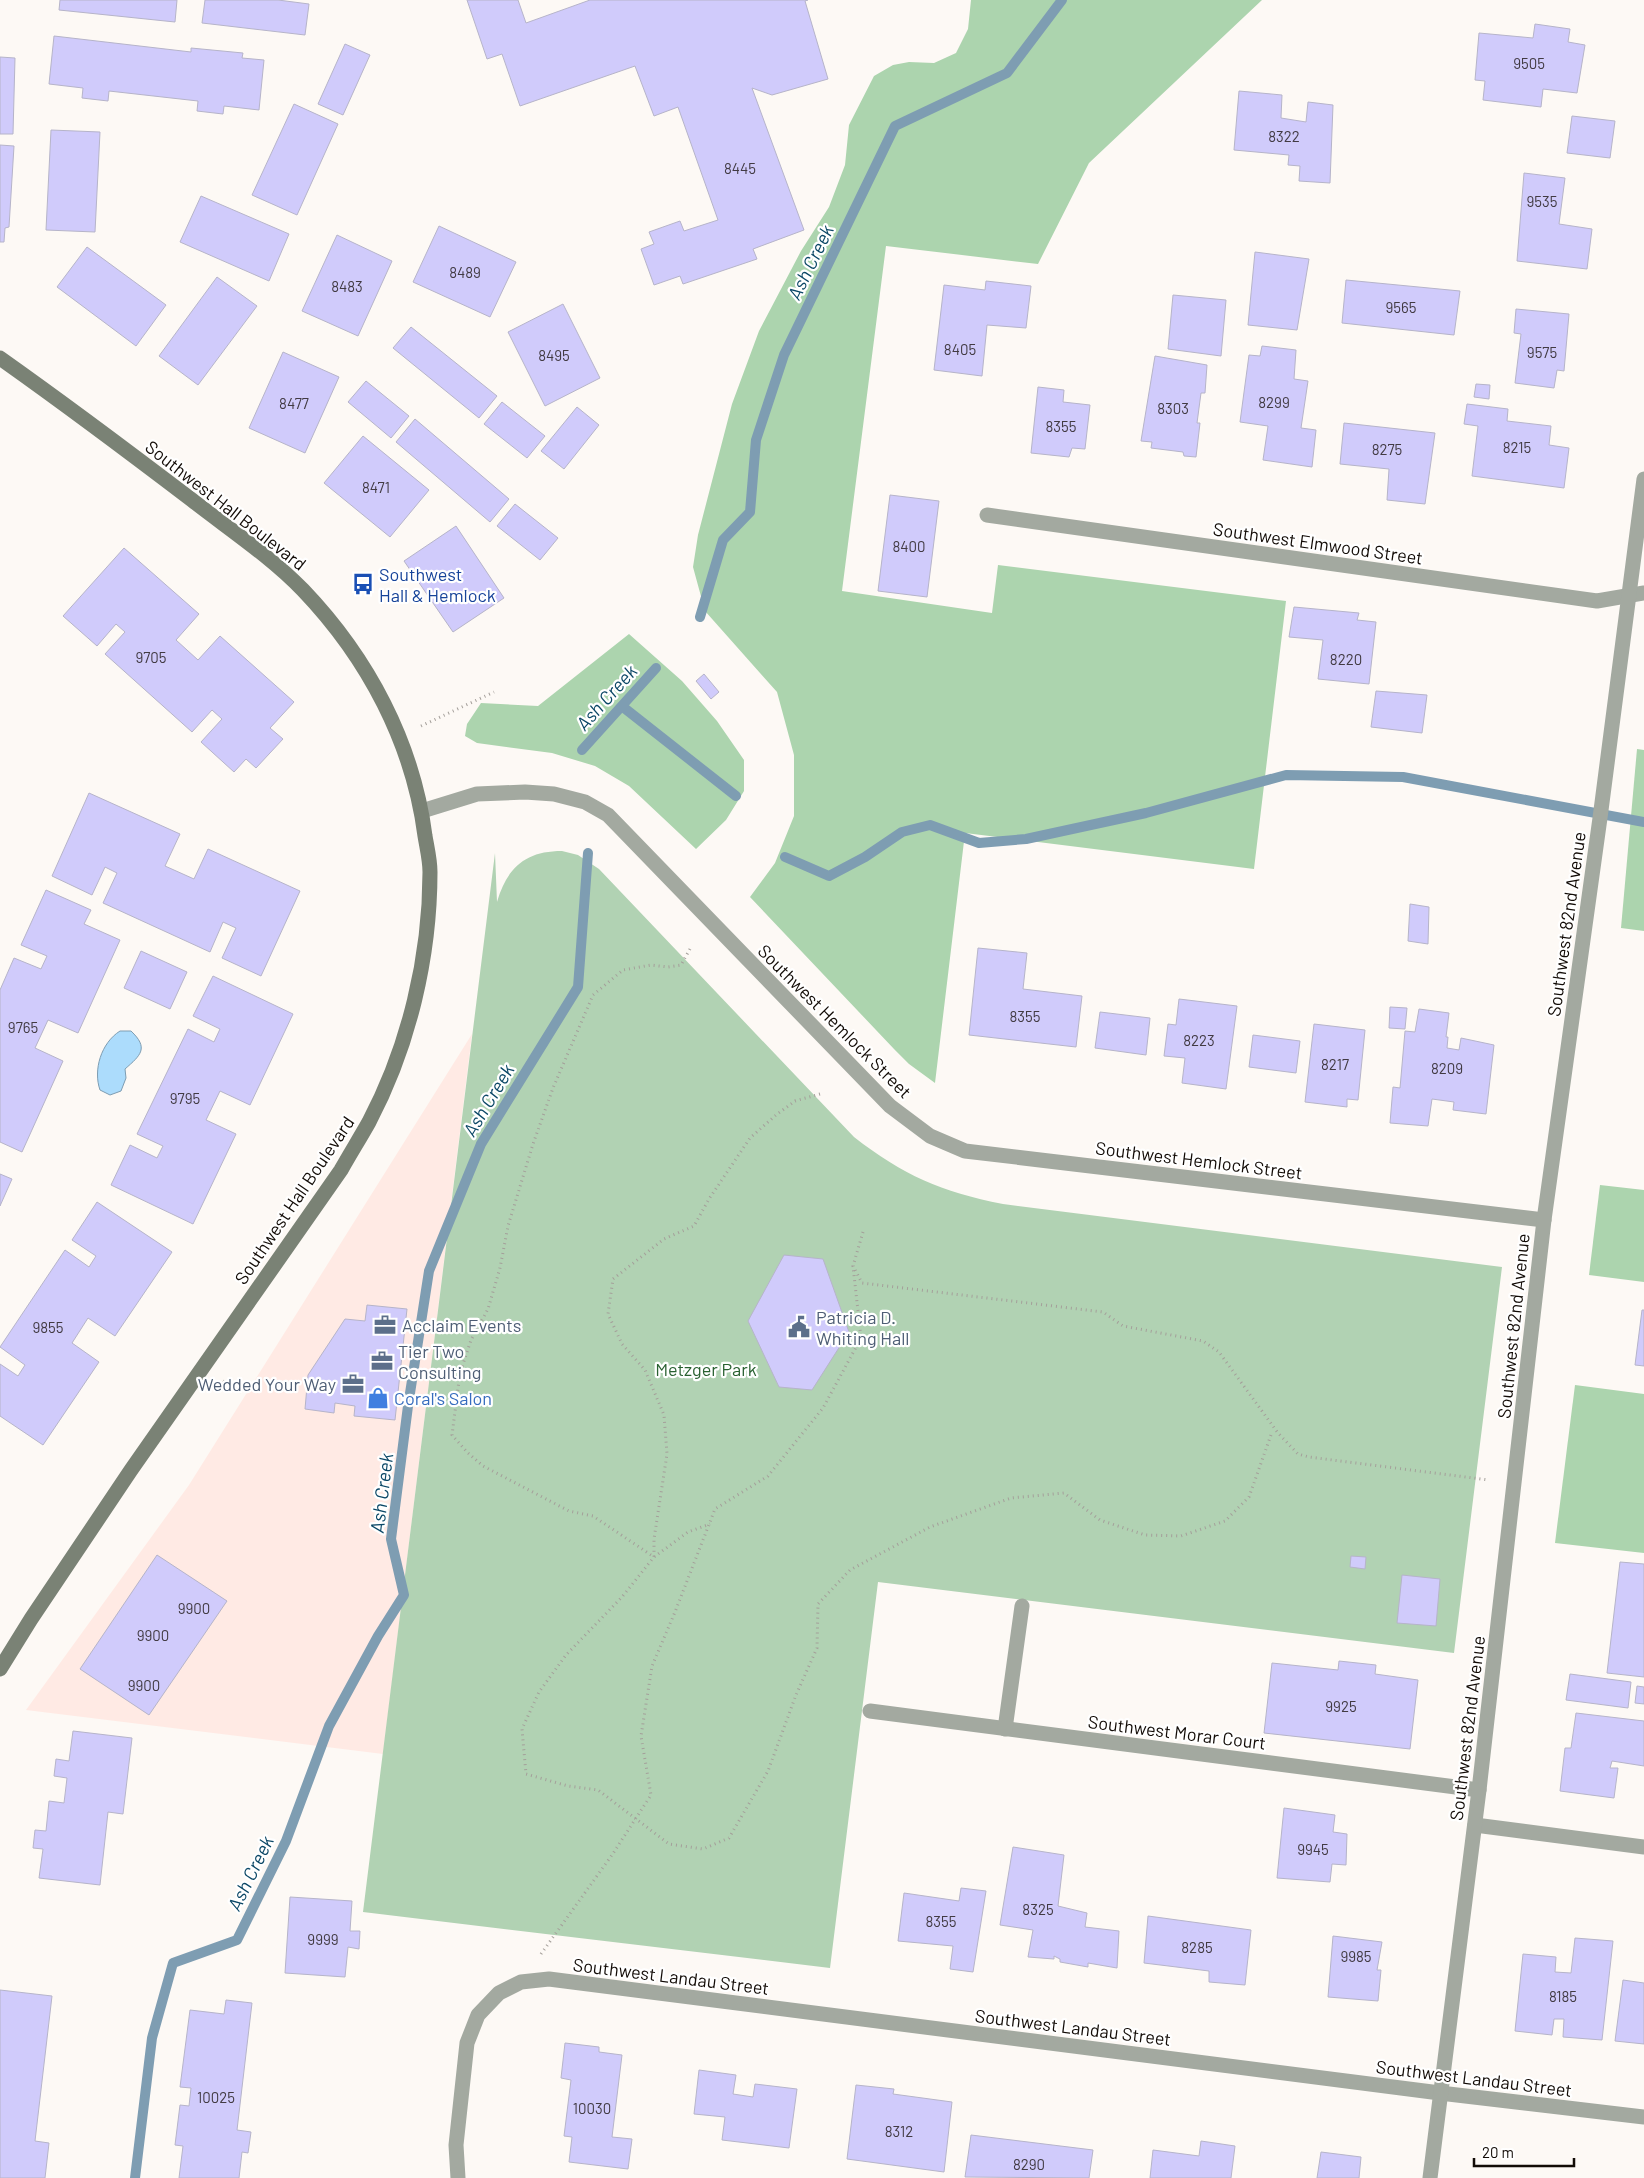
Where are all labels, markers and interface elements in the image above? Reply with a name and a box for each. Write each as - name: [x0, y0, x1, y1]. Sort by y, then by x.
- house number: 9505: [1513, 54, 1545, 72]
- house number: 8322: [1268, 127, 1300, 145]
- house number: 8445: [724, 159, 756, 177]
- house number: 9535: [1527, 192, 1557, 210]
- water label: Ash Creek: [782, 220, 838, 303]
- house number: 8489: [449, 263, 481, 281]
- house number: 8483: [331, 277, 363, 295]
- house number: 9565: [1386, 298, 1416, 316]
- house number: 8405: [944, 340, 976, 358]
- house number: 9575: [1527, 343, 1557, 361]
- house number: 8495: [538, 346, 570, 364]
- house number: 8299: [1258, 393, 1290, 411]
- house number: 8477: [279, 394, 309, 412]
- house number: 8303: [1157, 399, 1189, 417]
- house number: 8355: [1046, 417, 1076, 435]
- street label: Southwest Hall Boulevard: [141, 435, 311, 575]
- house number: 8215: [1503, 438, 1531, 456]
- house number: 8275: [1372, 440, 1402, 458]
- house number: 8471: [362, 478, 390, 496]
- street label: Southwest Elmwood Street: [1212, 517, 1424, 569]
- house number: 8400: [892, 537, 926, 555]
- place label: Southwest Hall & Hemlock: [379, 563, 496, 606]
- bus stop icon: Southwest Hall & Hemlock: [350, 571, 376, 597]
- house number: 9705: [135, 648, 167, 666]
- house number: 8220: [1330, 650, 1362, 668]
- water label: Ash Creek: [571, 659, 642, 735]
- street label: Southwest 82nd Avenue: [1542, 830, 1590, 1018]
- street label: Southwest Hemlock Street: [754, 940, 916, 1102]
- house number: 8355: [1010, 1007, 1040, 1025]
- house number: 9765: [8, 1018, 38, 1036]
- house number: 8223: [1183, 1031, 1215, 1049]
- house number: 8217: [1321, 1055, 1349, 1073]
- water label: Ash Creek: [457, 1059, 519, 1140]
- house number: 8209: [1431, 1059, 1463, 1077]
- house number: 9795: [170, 1089, 200, 1107]
- street label: Southwest Hall Boulevard: [230, 1112, 358, 1288]
- street label: Southwest Hemlock Street: [1094, 1136, 1304, 1184]
- street label: Southwest 82nd Avenue: [1492, 1232, 1534, 1420]
- place label: Patricia D. Whiting Hall: [816, 1306, 909, 1349]
- office icon: Acclaim Events: [372, 1312, 398, 1338]
- place label: Acclaim Events: [402, 1314, 521, 1336]
- public building icon: Patricia D. Whiting Hall: [786, 1314, 812, 1340]
- house number: 9855: [32, 1318, 64, 1336]
- place label: Tier Two Consulting: [398, 1340, 481, 1383]
- office icon: Tier Two Consulting: [369, 1348, 395, 1374]
- park label: Metzger Park: [655, 1358, 757, 1380]
- office icon: Wedded Your Way: [340, 1371, 366, 1397]
- place label: Wedded Your Way: [198, 1373, 336, 1395]
- shop icon: Coral's Salon: [365, 1385, 391, 1411]
- place label: Coral's Salon: [394, 1387, 492, 1409]
- water label: Ash Creek: [365, 1451, 397, 1534]
- house number: 9900: [178, 1599, 210, 1617]
- house number: 9900: [137, 1626, 169, 1644]
- street label: Southwest 82nd Avenue: [1445, 1634, 1489, 1822]
- house number: 9900: [128, 1676, 160, 1694]
- house number: 9925: [1325, 1697, 1357, 1715]
- street label: Southwest Morar Court: [1087, 1710, 1267, 1754]
- water label: Ash Creek: [222, 1831, 278, 1914]
- house number: 9945: [1297, 1840, 1329, 1858]
- house number: 8325: [1022, 1900, 1054, 1918]
- house number: 8355: [926, 1912, 956, 1930]
- house number: 9999: [307, 1930, 339, 1948]
- house number: 8285: [1181, 1938, 1213, 1956]
- house number: 9985: [1340, 1947, 1372, 1965]
- street label: Southwest Landau Street: [572, 1953, 770, 1999]
- house number: 8185: [1549, 1987, 1577, 2005]
- street label: Southwest Landau Street: [974, 2004, 1172, 2050]
- street label: Southwest Landau Street: [1375, 2055, 1573, 2101]
- house number: 10025: [197, 2088, 235, 2106]
- house number: 10030: [573, 2099, 611, 2117]
- house number: 8312: [885, 2122, 913, 2140]
- scale bar: [1474, 2136, 1574, 2168]
- text: 20 m: [1482, 2143, 1514, 2161]
- house number: 8290: [1013, 2155, 1045, 2173]

